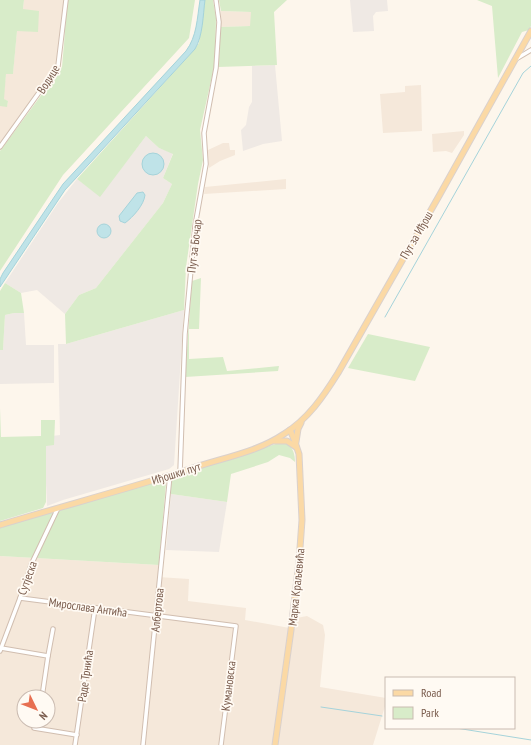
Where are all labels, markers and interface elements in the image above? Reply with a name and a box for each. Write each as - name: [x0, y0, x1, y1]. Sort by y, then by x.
- street label: Водице: [33, 62, 63, 96]
- street label: Пут за Иђош: [396, 208, 436, 262]
- street label: Пут за Бочар: [183, 218, 205, 274]
- street label: Иђошки пут: [150, 458, 202, 488]
- street label: Марка Краљевића: [284, 547, 308, 626]
- street label: Сутјеска: [14, 559, 40, 597]
- street label: Албертова: [147, 587, 167, 633]
- street label: Мирослава Антића: [48, 594, 128, 620]
- street label: Раде Трнића: [74, 649, 96, 703]
- street label: Кумановска: [217, 660, 239, 712]
- legend: [385, 677, 515, 729]
- text: Road: [421, 685, 441, 700]
- north arrow: [16, 689, 56, 729]
- text: Park: [421, 705, 439, 720]
- text: N: [36, 709, 50, 723]

